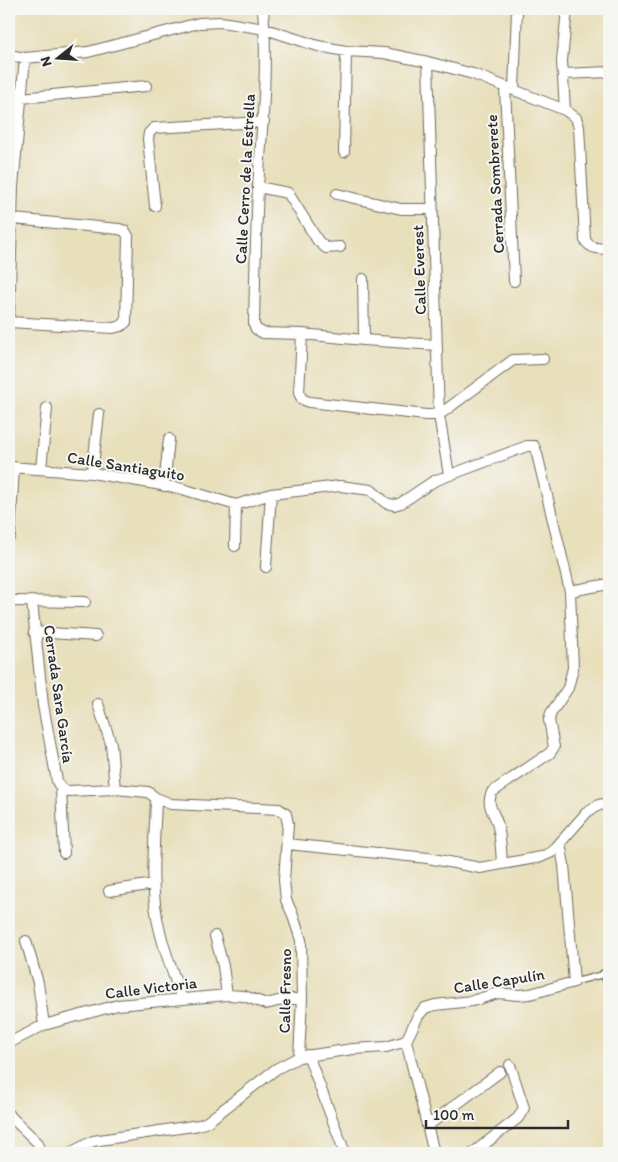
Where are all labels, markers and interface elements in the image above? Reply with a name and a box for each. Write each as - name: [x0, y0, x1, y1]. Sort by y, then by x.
- north arrow: [32, 32, 82, 82]
- text: N: [37, 55, 56, 69]
- street label: Calle Cerro de la Estrella: [231, 93, 259, 265]
- street label: Cerrada Sombrerete: [482, 114, 508, 254]
- street label: Calle Everest: [408, 225, 430, 315]
- street label: Calle Santiaguito: [66, 447, 186, 485]
- street label: Cerrada Sara García: [40, 624, 78, 765]
- street label: Calle Fresno: [275, 948, 295, 1034]
- street label: Calle Capulín: [452, 964, 546, 998]
- street label: Calle Victoria: [104, 973, 199, 1003]
- scale bar: [426, 1097, 568, 1129]
- text: 100 m: [433, 1106, 475, 1124]

